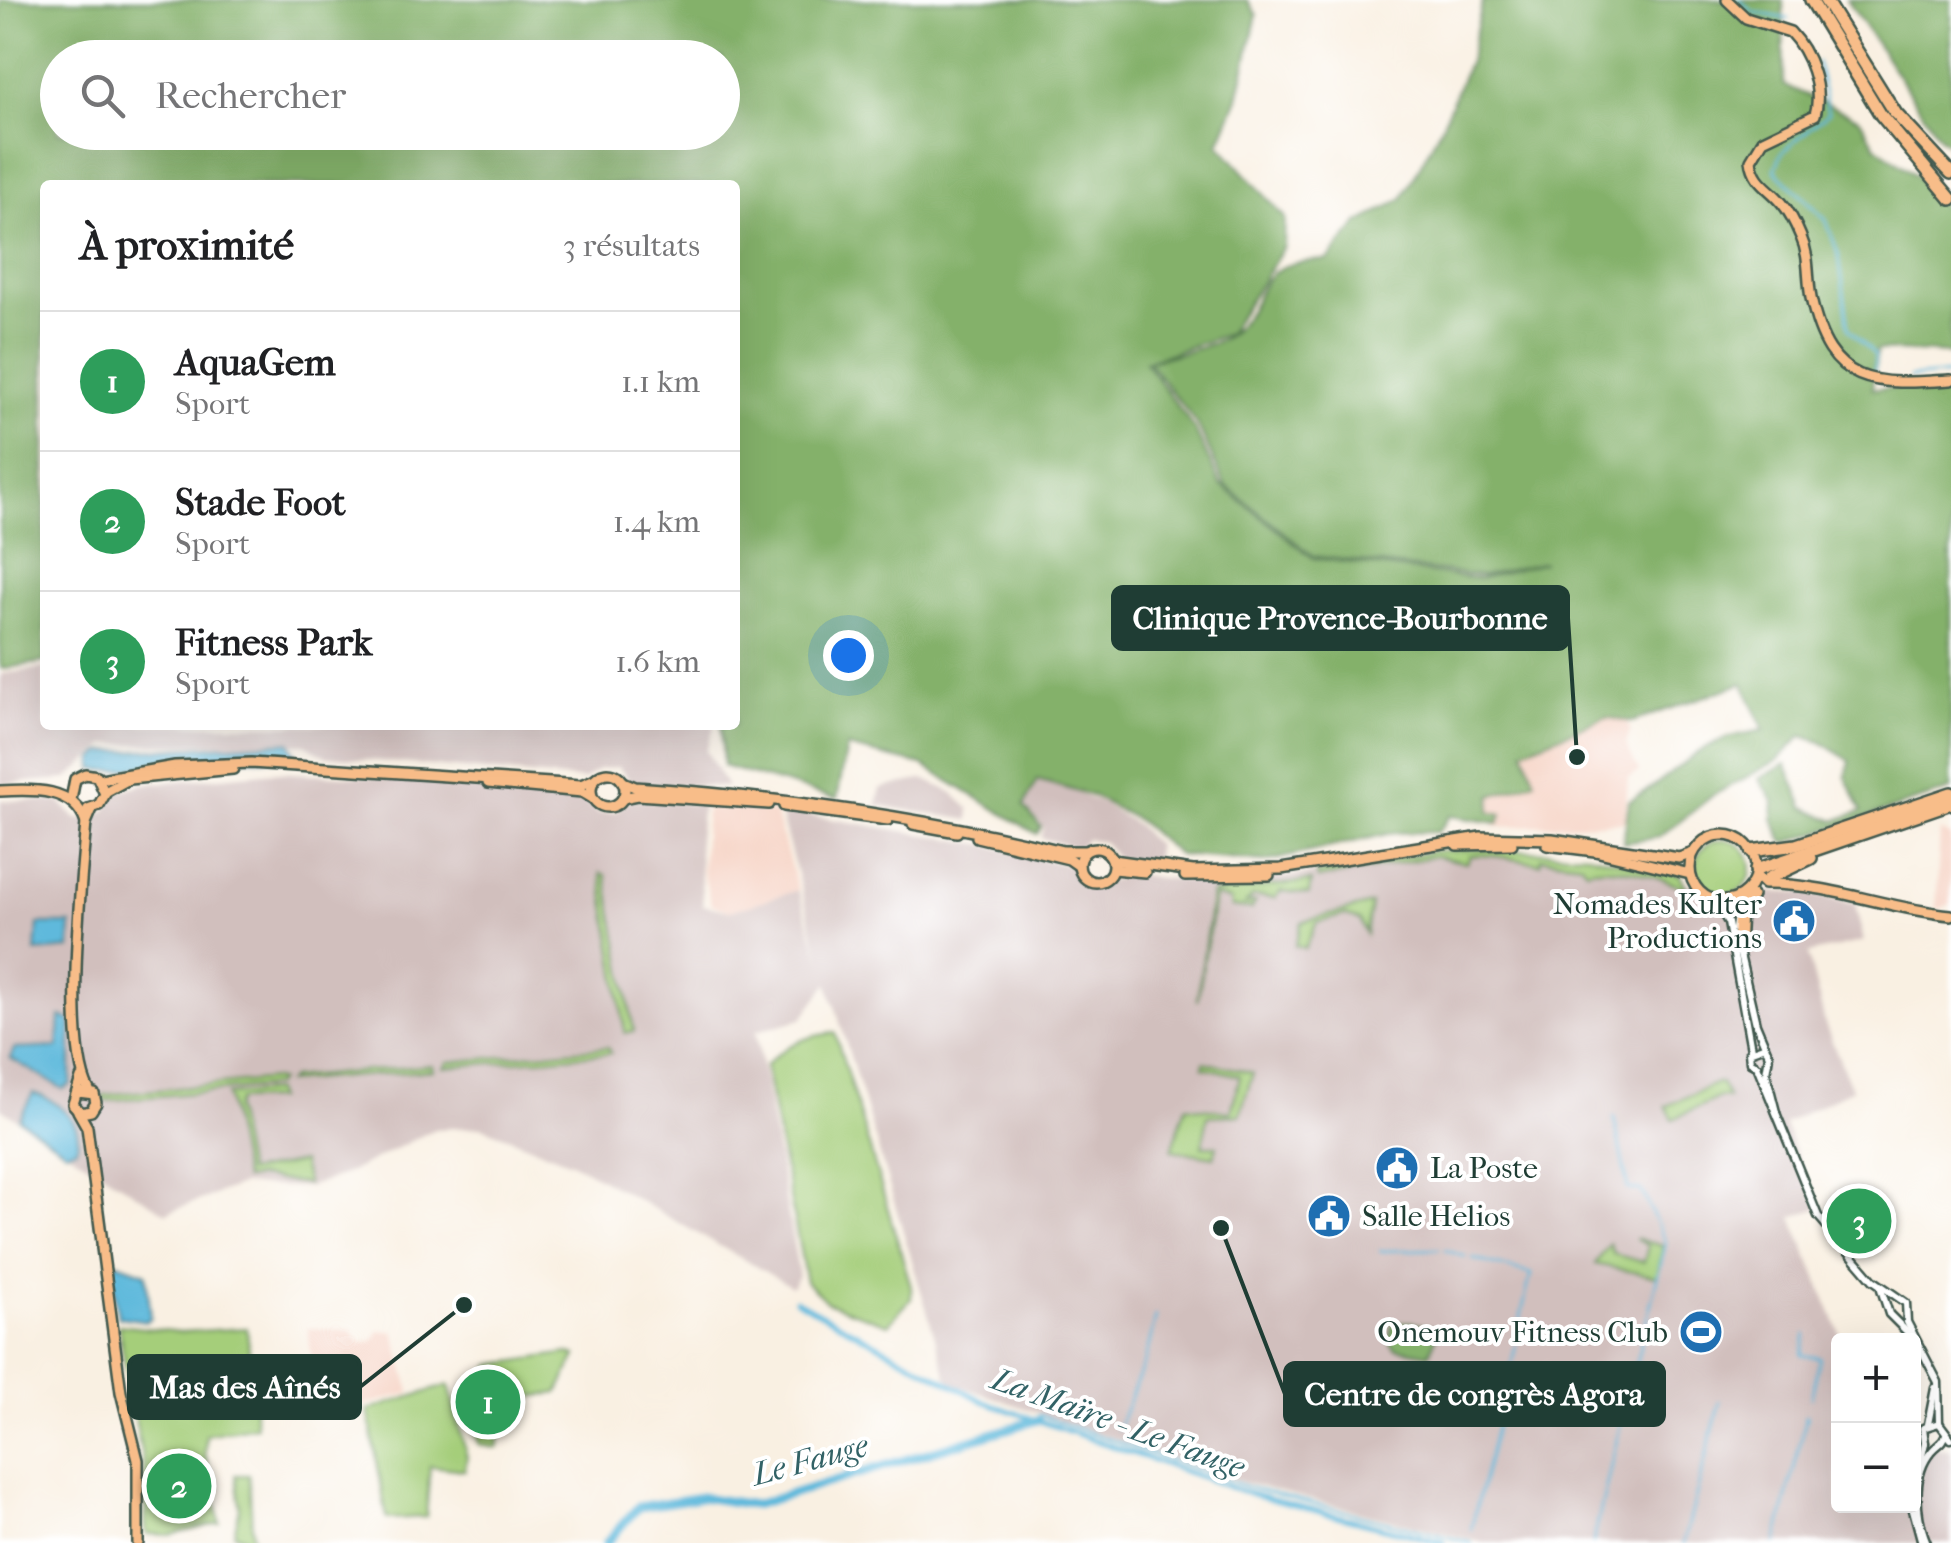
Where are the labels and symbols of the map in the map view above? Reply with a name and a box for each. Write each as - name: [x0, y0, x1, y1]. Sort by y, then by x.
- callout: Clinique Provence-Bourbonne: [1113, 587, 1568, 649]
- text: Clinique Provence-Bourbonne: [1132, 600, 1548, 637]
- your location: [823, 630, 874, 681]
- place label: Nomades Kulter Productions: [1553, 887, 1762, 956]
- public building icon: Nomades Kulter Productions: [1771, 898, 1817, 944]
- public building icon: La Poste: [1374, 1145, 1420, 1191]
- place label: La Poste: [1430, 1151, 1538, 1186]
- pin: 3: [1826, 1184, 1892, 1258]
- public building icon: Salle Helios: [1306, 1193, 1352, 1239]
- place label: Salle Helios: [1362, 1199, 1510, 1234]
- sports icon: Onemouv Fitness Club: [1678, 1309, 1724, 1355]
- place label: Onemouv Fitness Club: [1377, 1315, 1668, 1350]
- callout: Mas des Aînés: [129, 1356, 360, 1418]
- water label: La Maïre - Le Fauge: [985, 1359, 1250, 1486]
- callout: Centre de congrès Agora: [1285, 1363, 1664, 1425]
- pin: 1: [456, 1364, 520, 1440]
- text: Mas des Aînés: [150, 1369, 341, 1406]
- text: Centre de congrès Agora: [1304, 1376, 1645, 1413]
- water label: Le Fauge: [746, 1427, 873, 1494]
- pin: 2: [146, 1448, 212, 1524]

